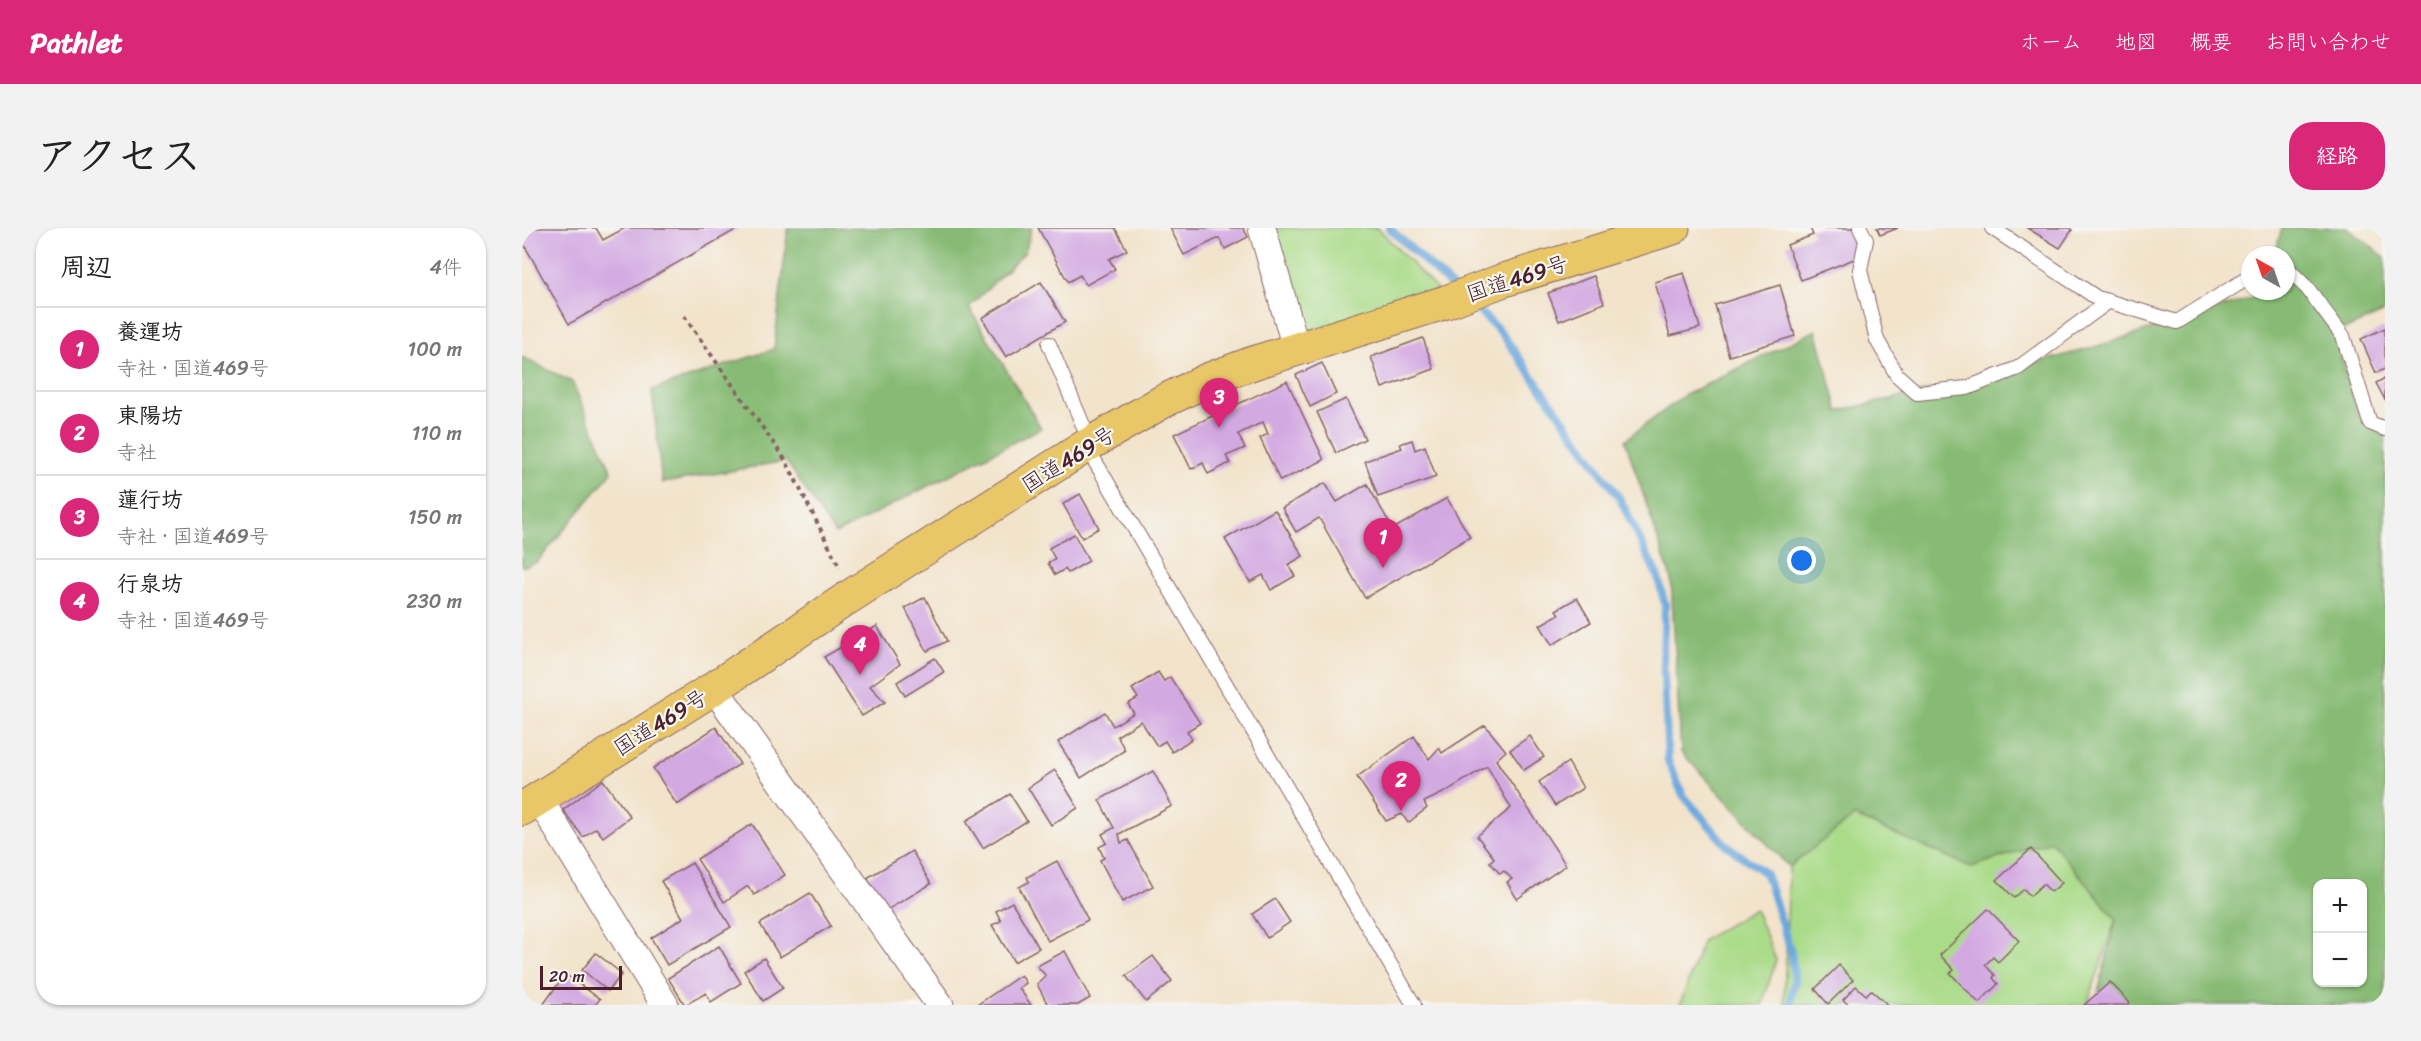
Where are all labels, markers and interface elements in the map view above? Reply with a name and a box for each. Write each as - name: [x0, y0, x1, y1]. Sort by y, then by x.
- text: Pathlet: [30, 18, 123, 67]
- text: ホーム: [2020, 23, 2082, 61]
- text: 地図: [2115, 23, 2157, 61]
- text: 概要: [2190, 23, 2232, 61]
- text: お問い合わせ: [2265, 23, 2391, 61]
- text: アクセス: [36, 119, 201, 193]
- button: 経路: [2289, 122, 2385, 190]
- text: 周辺: [60, 244, 112, 290]
- street label: 国道469号: [1461, 244, 1573, 313]
- north arrow: [2241, 246, 2295, 300]
- text: 4件: [430, 250, 462, 285]
- text: 養運坊: [117, 312, 183, 351]
- text: 1: [75, 332, 84, 367]
- text: 100 m: [408, 332, 462, 367]
- text: 寺社 · 国道469号: [117, 351, 269, 386]
- pin: 3: [1200, 378, 1238, 428]
- text: 東陽坊: [117, 396, 183, 435]
- street label: 国道469号: [1013, 415, 1123, 504]
- text: 2: [74, 416, 85, 451]
- text: 110 m: [412, 416, 462, 451]
- text: 寺社: [117, 435, 157, 470]
- text: 蓮行坊: [117, 480, 183, 519]
- text: 3: [74, 500, 85, 535]
- text: 150 m: [408, 500, 462, 535]
- pin: 1: [1364, 518, 1402, 568]
- text: 寺社 · 国道469号: [117, 519, 269, 554]
- your location: [1787, 546, 1816, 575]
- text: 行泉坊: [117, 564, 183, 603]
- text: 4: [73, 584, 86, 619]
- text: 230 m: [406, 584, 462, 619]
- text: 寺社 · 国道469号: [117, 603, 269, 638]
- pin: 4: [840, 626, 880, 675]
- street label: 国道469号: [605, 678, 715, 767]
- pin: 2: [1382, 762, 1420, 811]
- map controls: [2313, 879, 2367, 987]
- button: +: [2313, 879, 2367, 933]
- button: −: [2313, 933, 2367, 987]
- text: 20 m: [549, 962, 585, 991]
- scale bar: [540, 963, 622, 990]

